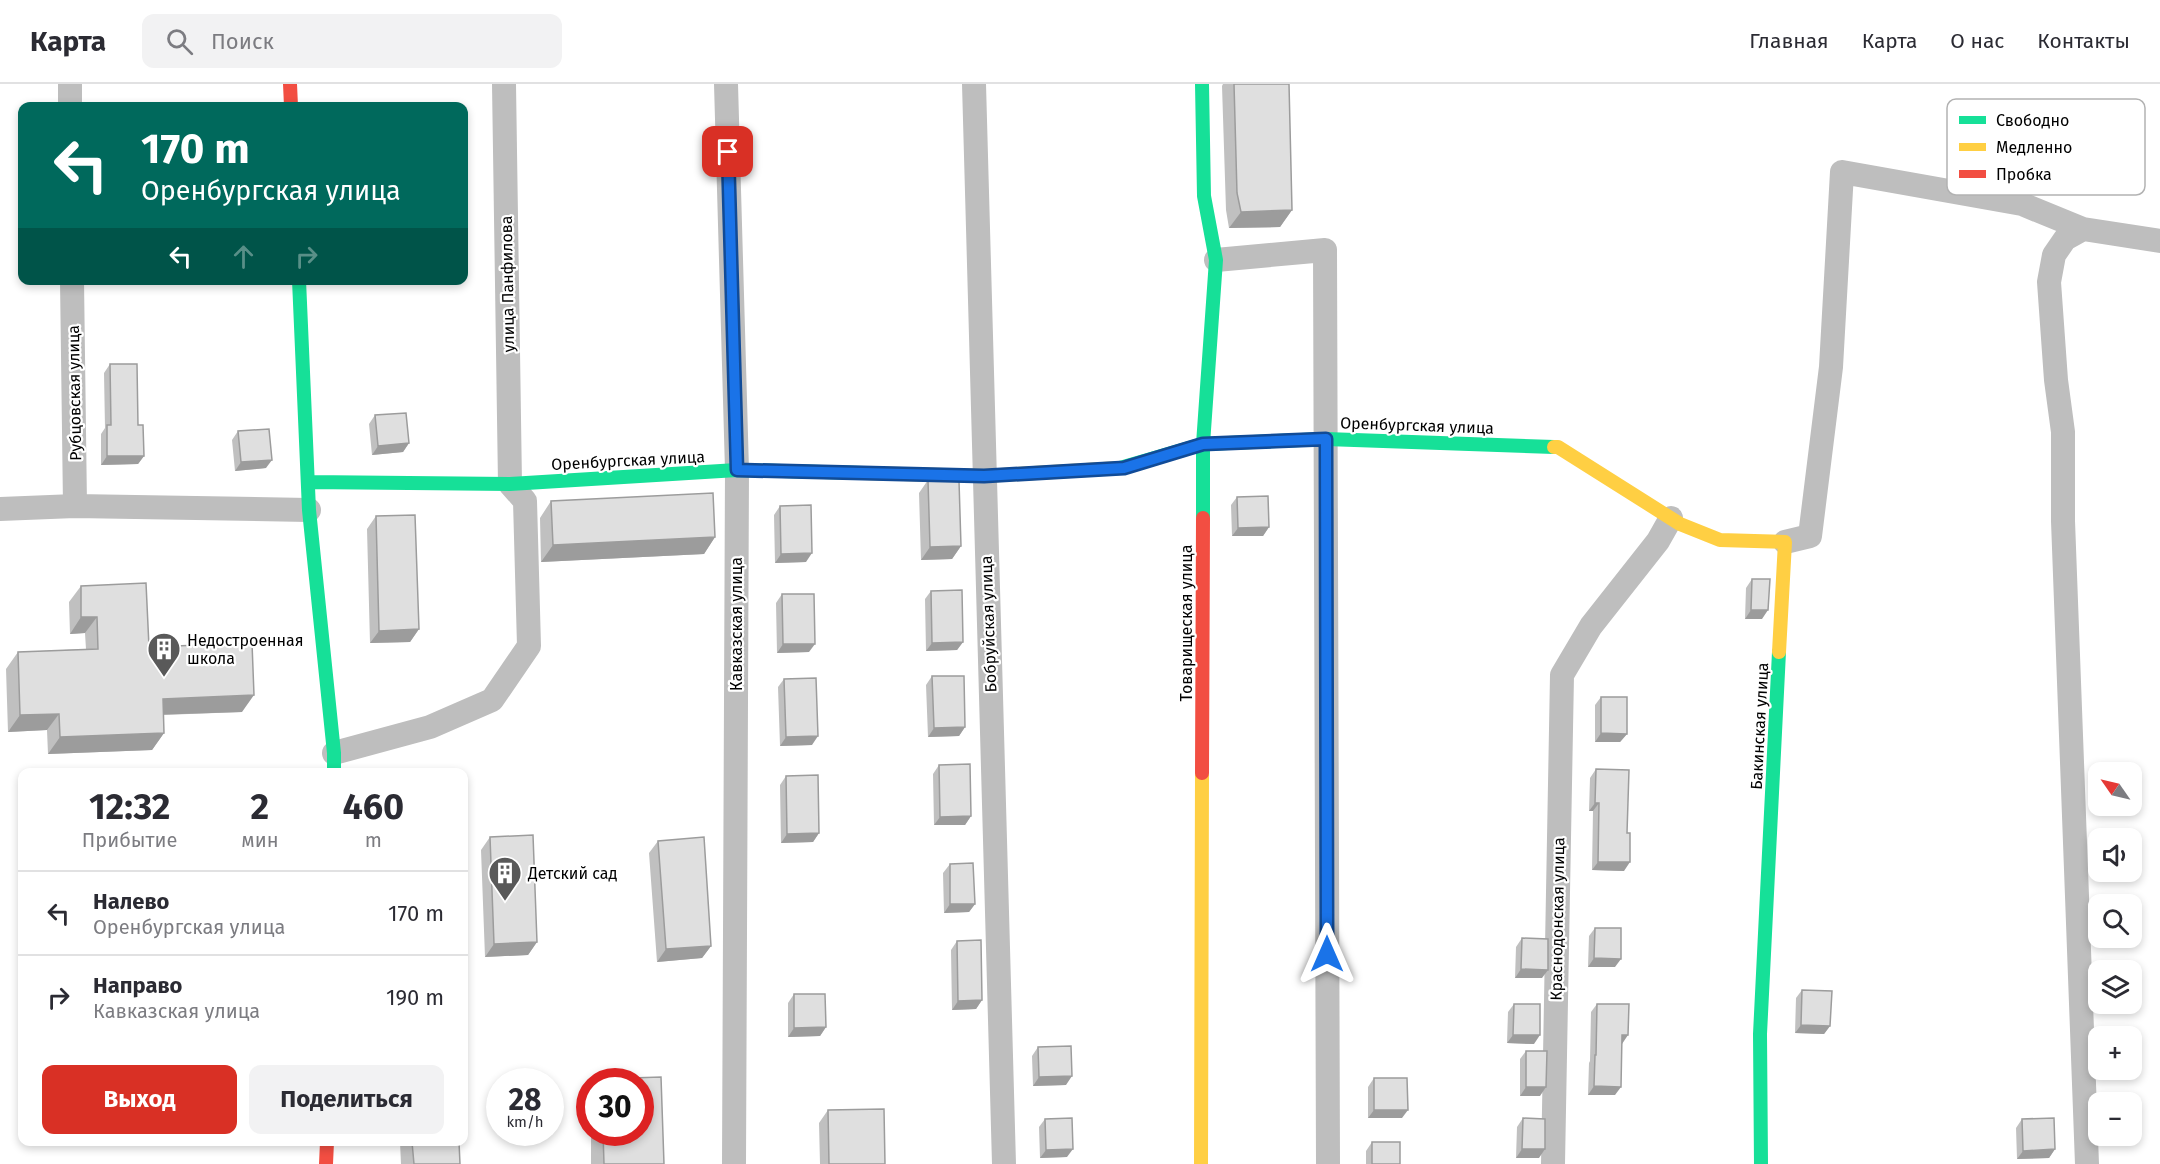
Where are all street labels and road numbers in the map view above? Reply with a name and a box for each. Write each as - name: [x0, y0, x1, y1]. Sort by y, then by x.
- street label: улица Панфилова: [497, 216, 518, 352]
- street label: Рубцовская улица: [64, 325, 85, 461]
- street label: Оренбургская улица: [1340, 413, 1494, 438]
- street label: Оренбургская улица: [551, 447, 705, 474]
- street label: Товарищеская улица: [1177, 545, 1196, 701]
- street label: Бобруйская улица: [977, 555, 1000, 693]
- street label: Кавказская улица: [727, 557, 746, 691]
- street label: Бакинская улица: [1747, 662, 1772, 790]
- street label: Краснодонская улица: [1547, 837, 1568, 1001]

